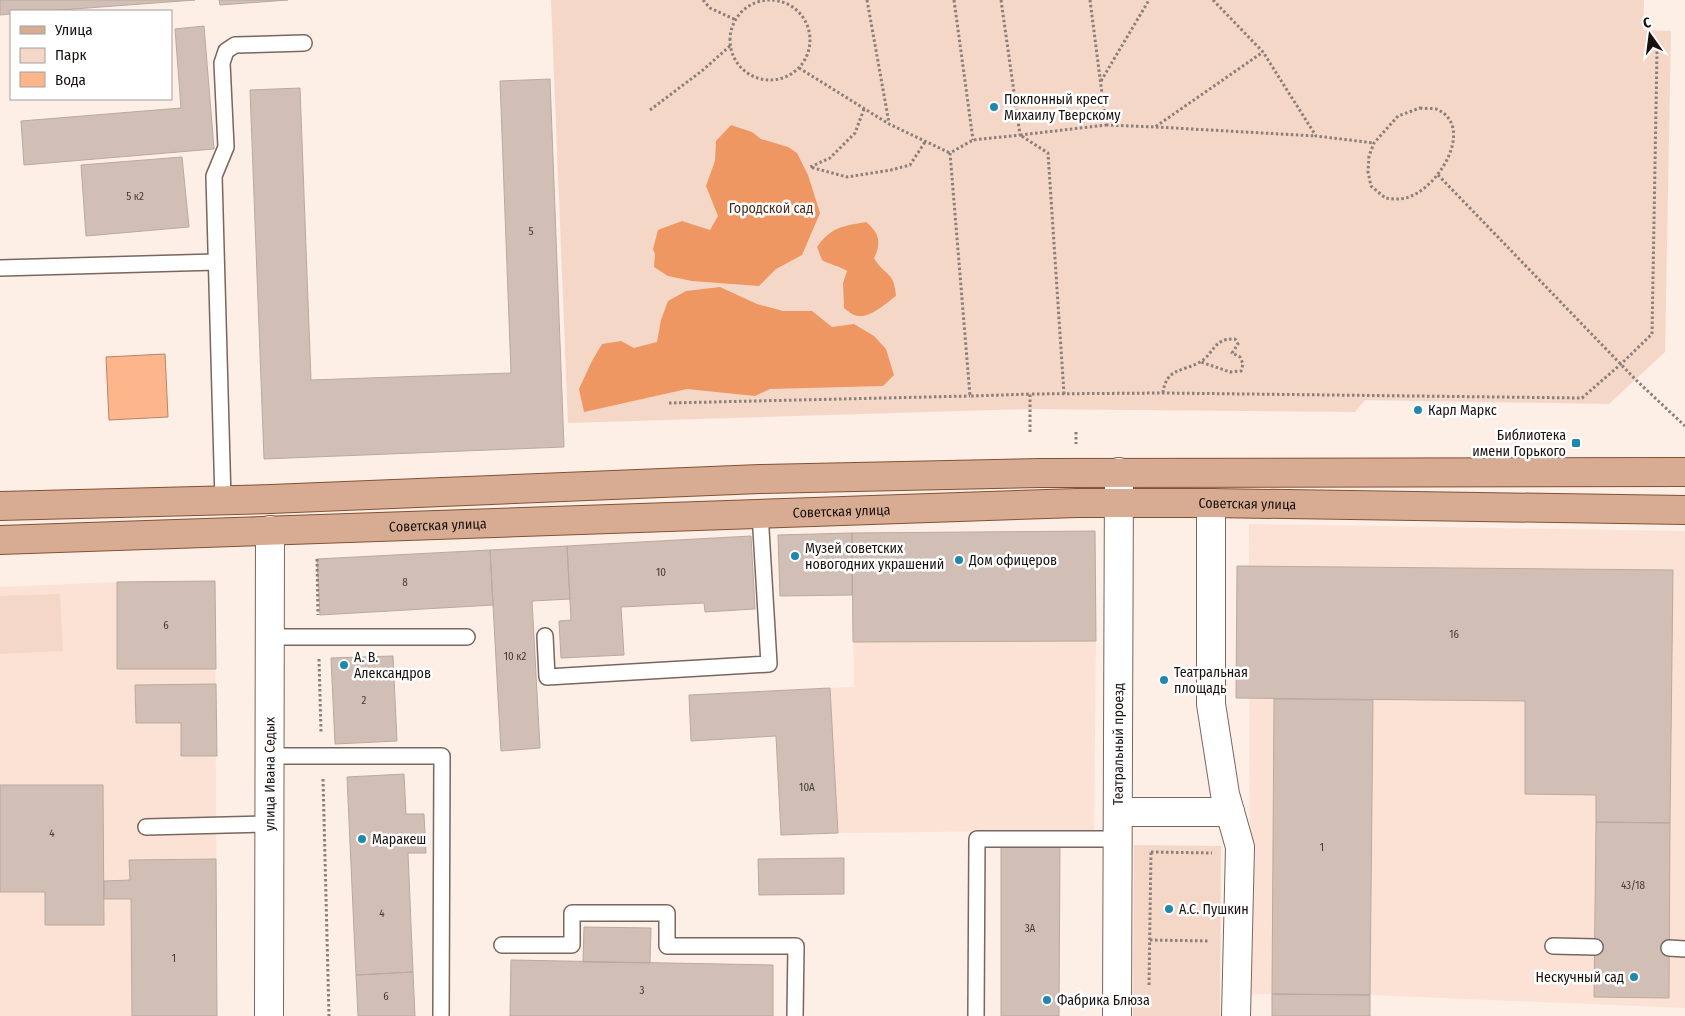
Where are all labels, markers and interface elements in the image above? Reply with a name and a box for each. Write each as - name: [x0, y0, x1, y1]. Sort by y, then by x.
- legend: [10, 10, 172, 100]
- north arrow: [1625, 10, 1675, 60]
- text: С: [1641, 14, 1653, 32]
- text: Улица: [54, 21, 93, 39]
- text: Парк: [55, 46, 86, 64]
- text: Вода: [55, 71, 86, 89]
- place label: Поклонный крест Михаилу Тверскому: [1004, 91, 1121, 124]
- marker: Поклонный крест Михаилу Тверскому: [988, 101, 1000, 113]
- house number: 5 к2: [126, 190, 144, 203]
- park label: Городской сад: [729, 200, 813, 217]
- house number: 5: [528, 225, 534, 238]
- place label: Карл Маркс: [1428, 402, 1497, 419]
- marker: Карл Маркс: [1412, 404, 1424, 416]
- place label: Библиотека имени Горького: [1472, 427, 1566, 460]
- marker: Библиотека имени Горького: [1570, 437, 1582, 449]
- street label: Советская улица: [1198, 495, 1296, 513]
- street label: Советская улица: [792, 501, 891, 522]
- street label: Советская улица: [389, 515, 487, 536]
- place label: Музей советских новогодних украшений: [805, 540, 944, 573]
- marker: Музей советских новогодних украшений: [789, 550, 801, 562]
- place label: Дом офицеров: [968, 552, 1057, 569]
- marker: Дом офицеров: [953, 554, 965, 566]
- house number: 10: [656, 566, 666, 579]
- house number: 8: [402, 576, 408, 589]
- house number: 6: [163, 619, 169, 632]
- house number: 16: [1449, 628, 1459, 641]
- place label: А. В. Александров: [354, 649, 431, 682]
- house number: 10 к2: [504, 650, 526, 663]
- marker: А. В. Александров: [338, 659, 350, 671]
- place label: Театральная площадь: [1174, 664, 1248, 697]
- marker: Театральная площадь: [1158, 674, 1170, 686]
- street label: Театральный проезд: [1110, 683, 1127, 805]
- house number: 2: [362, 694, 367, 707]
- street label: улица Ивана Седых: [261, 716, 279, 831]
- house number: 10А: [799, 781, 815, 794]
- house number: 4: [49, 827, 55, 840]
- place label: Маракеш: [372, 831, 426, 848]
- marker: Маракеш: [356, 833, 368, 845]
- house number: 1: [1320, 841, 1324, 854]
- house number: 43/18: [1621, 879, 1646, 892]
- place label: А.С. Пушкин: [1179, 901, 1249, 918]
- marker: А.С. Пушкин: [1163, 903, 1175, 915]
- house number: 4: [379, 907, 385, 920]
- house number: 3А: [1025, 922, 1036, 935]
- house number: 1: [172, 952, 176, 965]
- place label: Нескучный сад: [1536, 969, 1624, 986]
- marker: Нескучный сад: [1628, 971, 1640, 983]
- house number: 3: [640, 984, 645, 997]
- house number: 6: [383, 990, 389, 1003]
- place label: Фабрика Блюза: [1057, 992, 1150, 1009]
- marker: Фабрика Блюза: [1041, 994, 1053, 1006]

